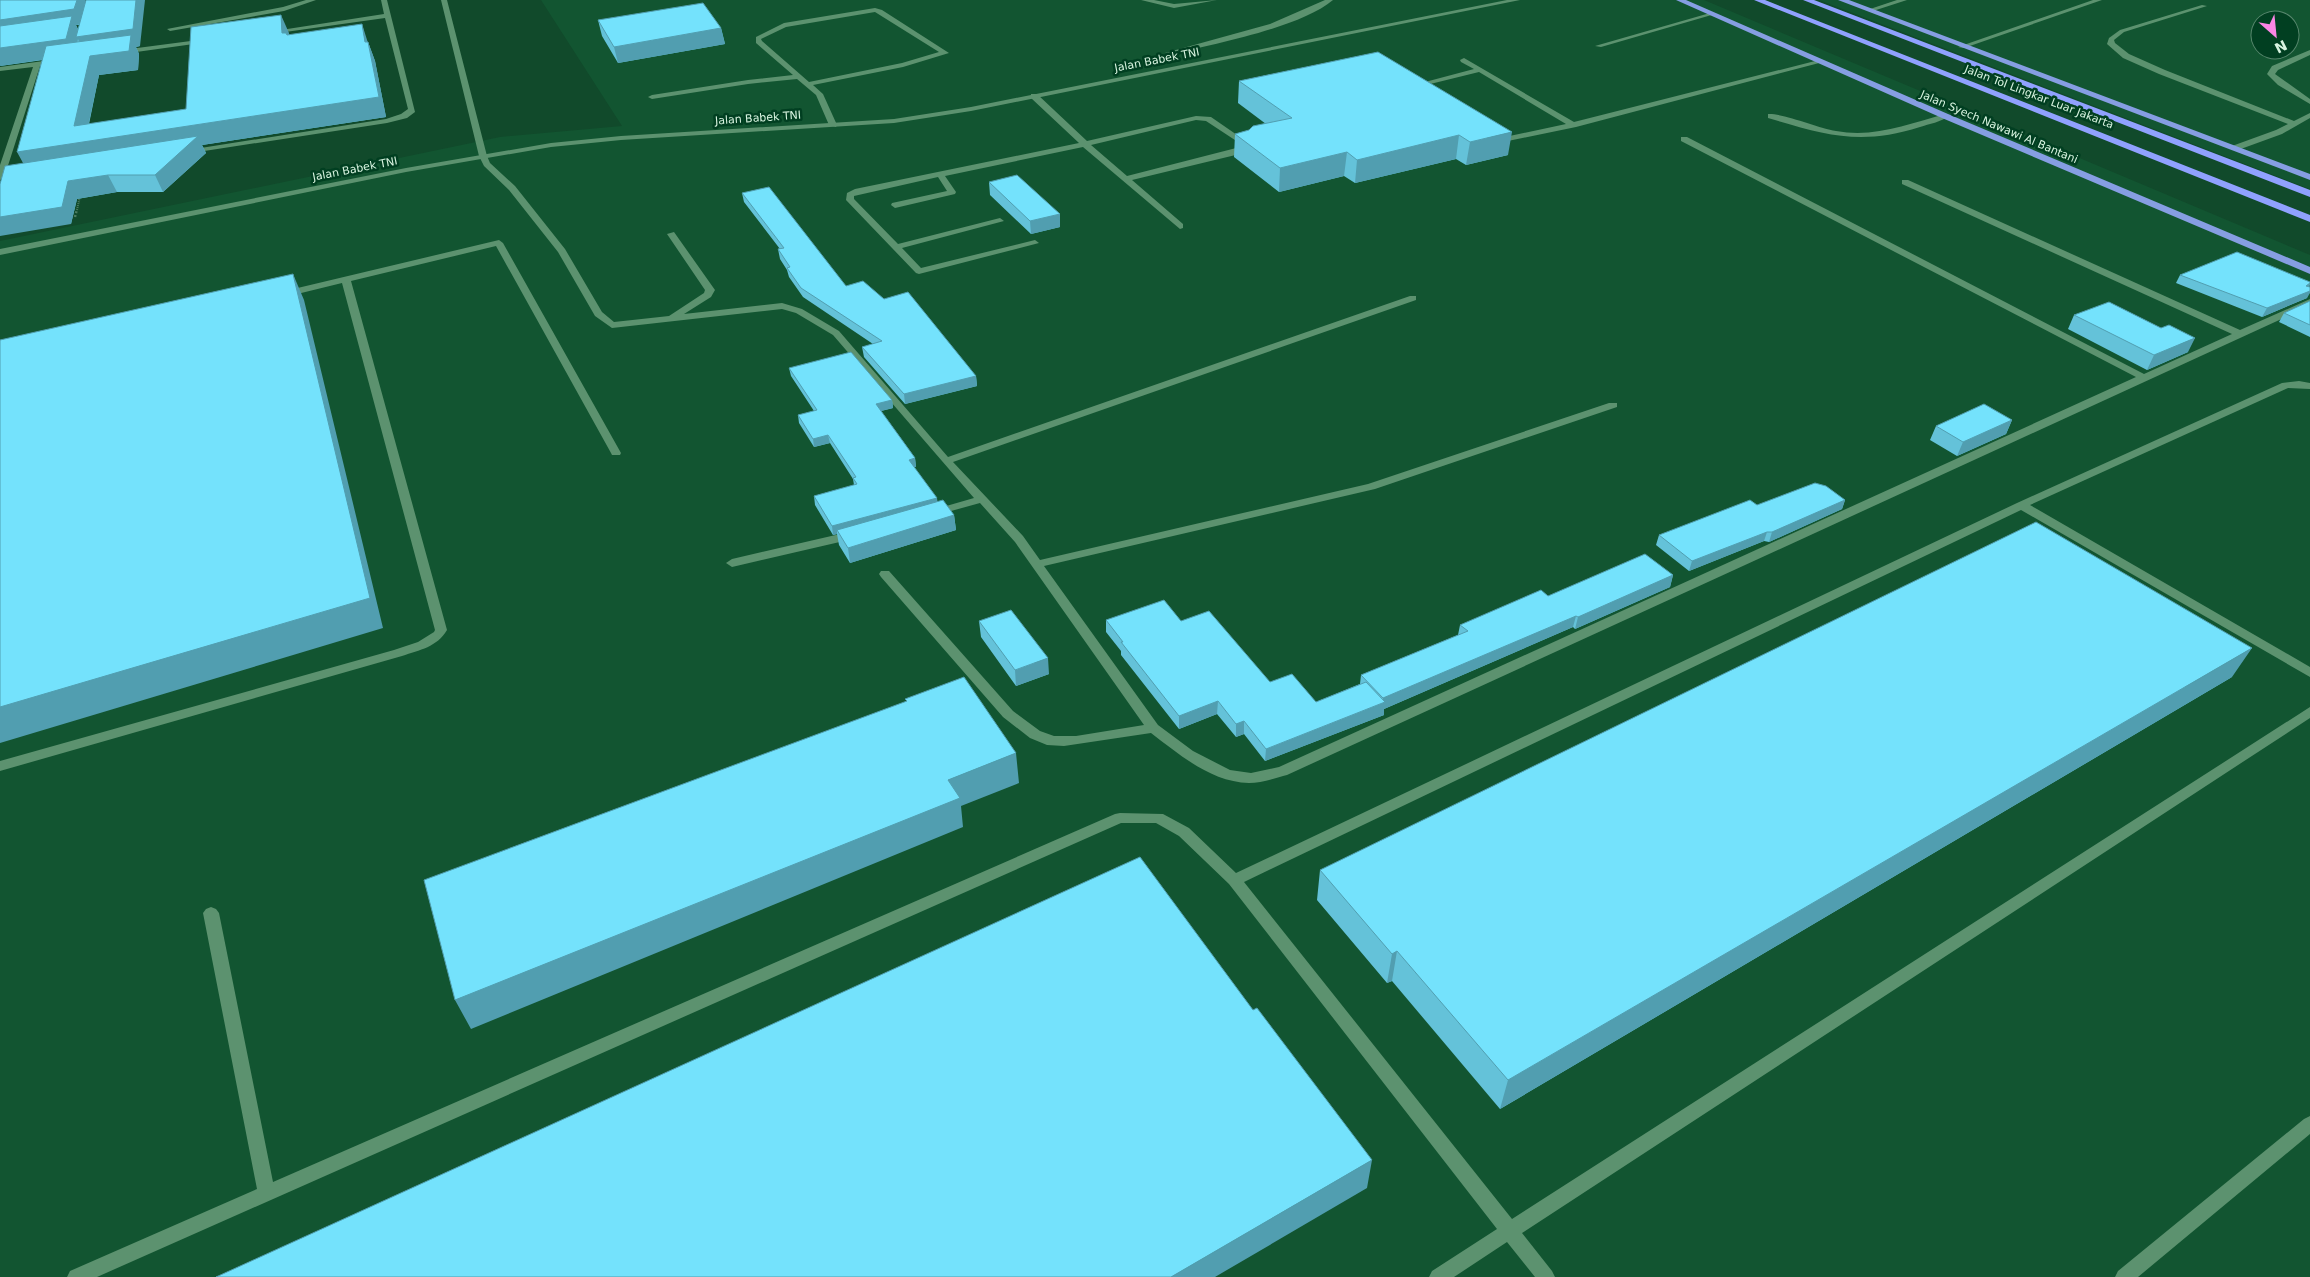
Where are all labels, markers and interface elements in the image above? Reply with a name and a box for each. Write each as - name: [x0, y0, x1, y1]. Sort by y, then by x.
- north arrow: [2250, 10, 2300, 60]
- text: N: [2272, 37, 2290, 56]
- street label: Jalan Babek TNI: [1112, 45, 1201, 75]
- street label: Jalan Tol Lingkar Luar Jakarta: [1962, 62, 2115, 131]
- street label: Jalan Syech Nawawi Al Bantani: [1917, 87, 2080, 166]
- street label: Jalan Babek TNI: [713, 109, 802, 128]
- street label: Jalan Babek TNI: [310, 154, 399, 184]

